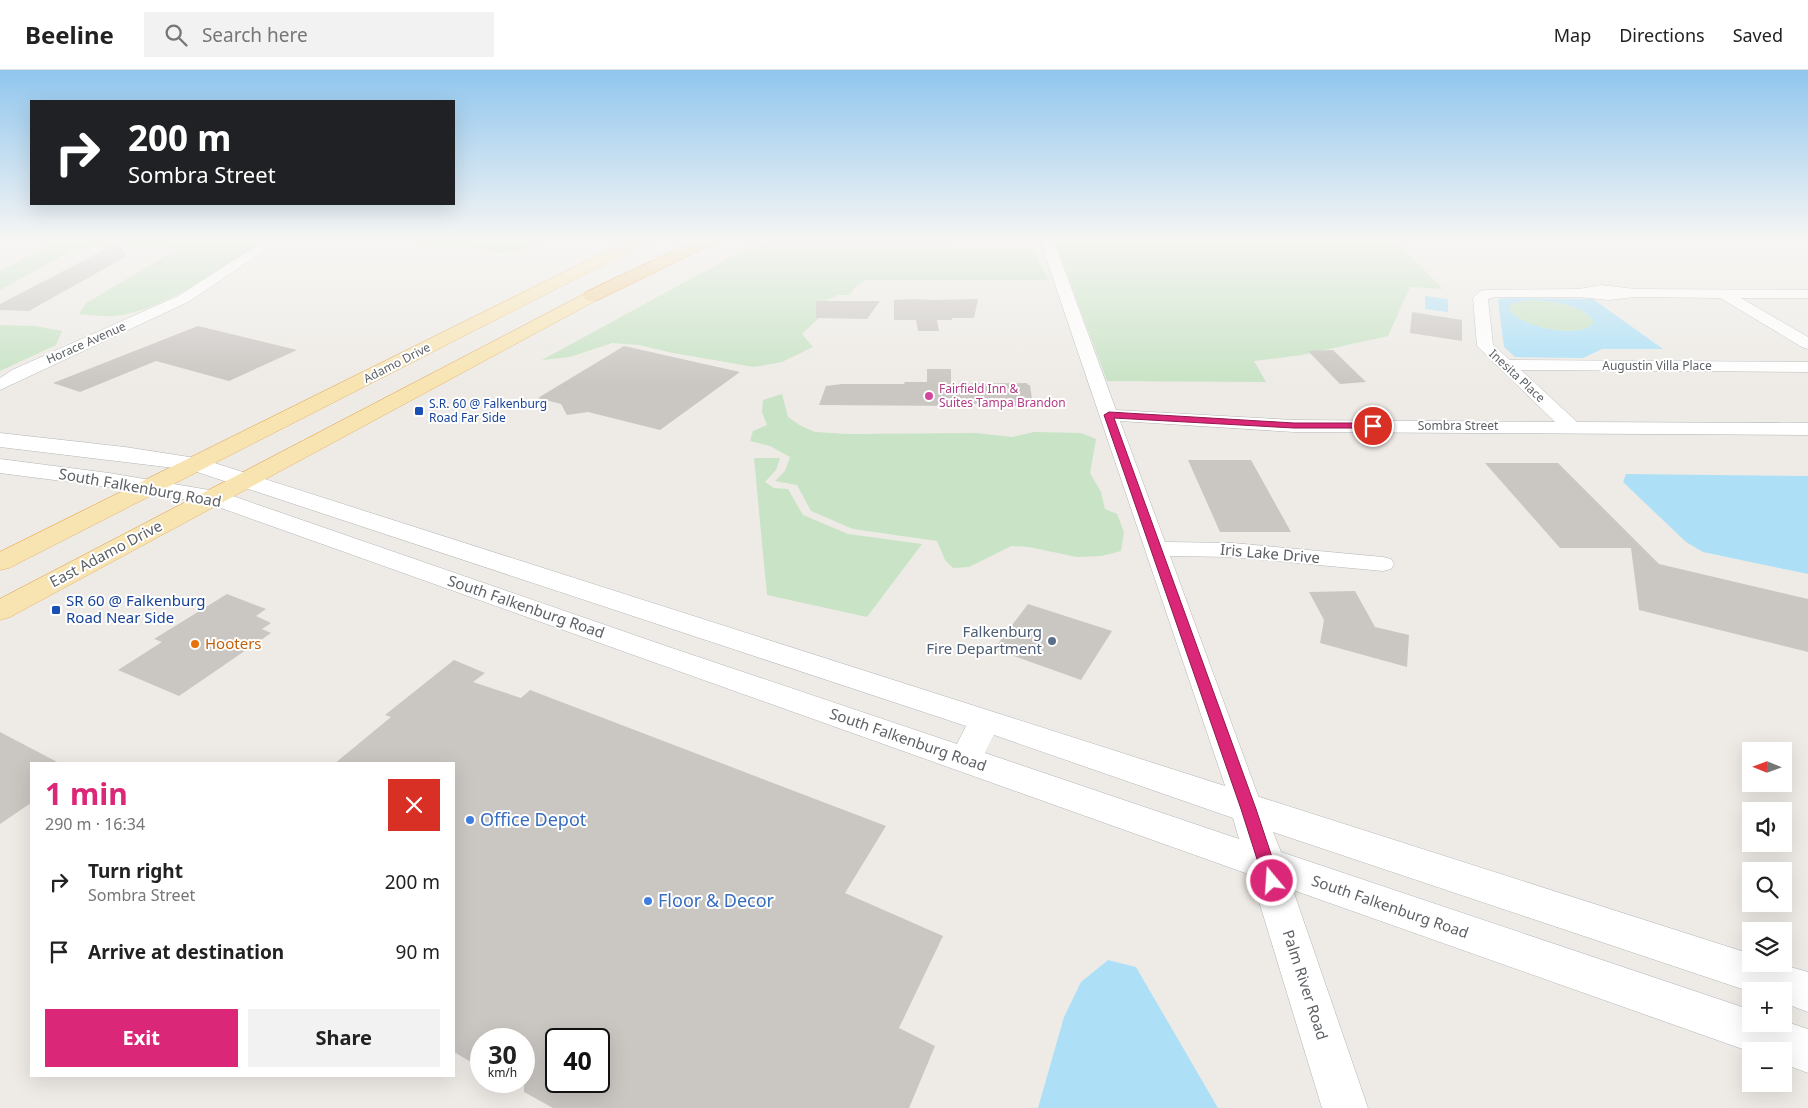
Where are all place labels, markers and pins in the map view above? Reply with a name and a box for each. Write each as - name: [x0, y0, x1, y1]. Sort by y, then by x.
- place label: Fairfield Inn & Suites Tampa Brandon: [939, 380, 1066, 411]
- marker: Fairfield Inn & Suites Tampa Brandon: [923, 390, 935, 402]
- place label: S.R. 60 @ Falkenburg Road Far Side: [429, 395, 547, 426]
- marker: S.R. 60 @ Falkenburg Road Far Side: [413, 405, 425, 417]
- pin: [1352, 405, 1394, 447]
- place label: SR 60 @ Falkenburg Road Near Side: [66, 590, 206, 627]
- marker: SR 60 @ Falkenburg Road Near Side: [50, 604, 62, 616]
- place label: Falkenburg Fire Department: [926, 621, 1043, 658]
- place label: Hooters: [205, 633, 262, 653]
- marker: Falkenburg Fire Department: [1046, 635, 1058, 647]
- marker: Hooters: [189, 638, 201, 650]
- place label: Office Depot: [480, 807, 587, 831]
- marker: Office Depot: [464, 814, 476, 826]
- place label: Floor & Decor: [658, 888, 775, 912]
- marker: Floor & Decor: [642, 895, 654, 907]

